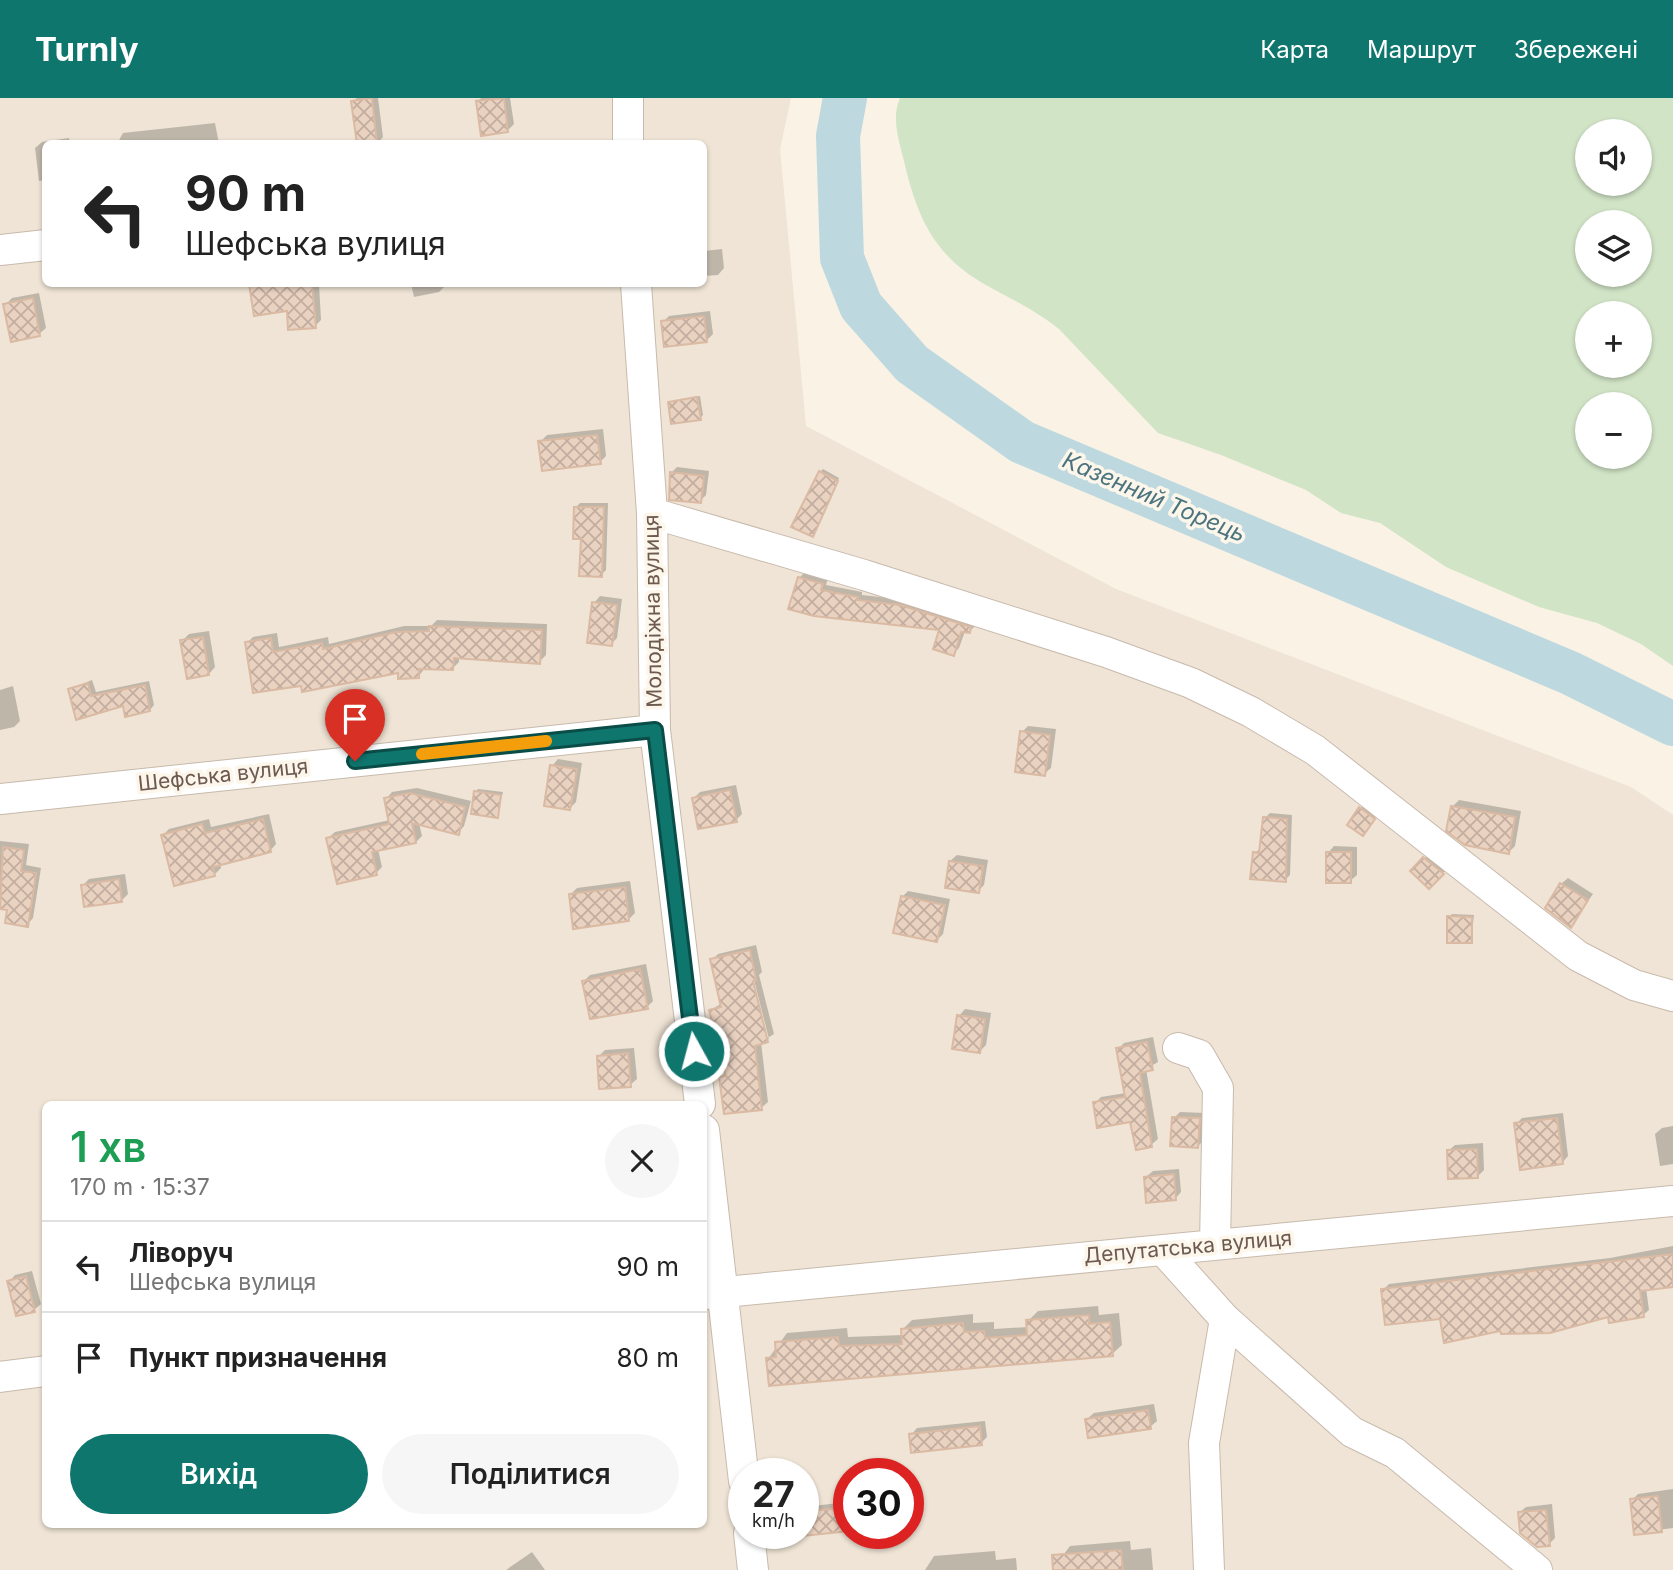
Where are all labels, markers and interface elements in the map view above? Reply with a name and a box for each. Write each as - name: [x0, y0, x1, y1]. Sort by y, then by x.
- text: Turnly: [35, 29, 139, 69]
- text: Карта: [1260, 35, 1329, 64]
- text: Маршрут: [1367, 35, 1476, 64]
- text: Збережені: [1514, 35, 1638, 64]
- map controls: [1575, 119, 1652, 469]
- button: sound: [1575, 119, 1652, 196]
- text: 90 m: [185, 164, 306, 223]
- icon: left: [70, 168, 161, 259]
- button: layers: [1575, 210, 1652, 287]
- text: Шефська вулиця: [185, 224, 446, 263]
- button: +: [1575, 301, 1652, 378]
- button: −: [1575, 392, 1652, 469]
- water label: Казенний Торець: [1058, 446, 1250, 548]
- street label: Молодіжна вулиця: [638, 514, 667, 708]
- pin: [325, 689, 385, 761]
- icon: arrive: [336, 700, 374, 738]
- street label: Шефська вулиця: [137, 753, 309, 796]
- position arrow: [657, 1014, 731, 1088]
- text: 1 хв: [70, 1121, 146, 1172]
- button: close: [605, 1124, 679, 1198]
- text: 170 m · 15:37: [70, 1173, 210, 1201]
- street label: Депутатська вулиця: [1083, 1225, 1293, 1268]
- text: Ліворуч: [129, 1237, 233, 1268]
- icon: left: [70, 1248, 108, 1286]
- text: 90 m: [616, 1251, 679, 1282]
- text: Шефська вулиця: [129, 1268, 316, 1296]
- icon: arrive: [70, 1339, 108, 1377]
- text: Пункт призначення: [129, 1342, 387, 1373]
- text: 80 m: [616, 1342, 679, 1373]
- button: Вихід: [70, 1434, 368, 1514]
- button: Поділитися: [382, 1434, 679, 1514]
- speed limit sign: 30: [833, 1458, 924, 1549]
- text: 27: [752, 1473, 795, 1515]
- text: km/h: [752, 1510, 795, 1531]

